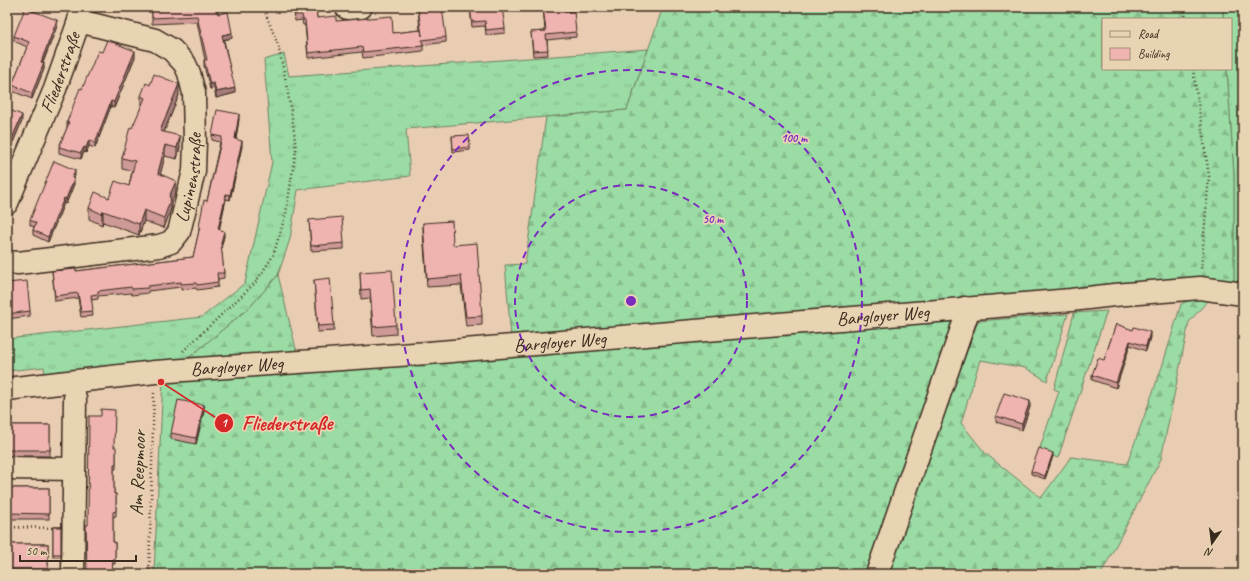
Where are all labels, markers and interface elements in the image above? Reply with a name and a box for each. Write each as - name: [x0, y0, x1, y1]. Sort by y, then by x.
- legend: [1102, 18, 1232, 70]
- text: Road: [1138, 26, 1160, 42]
- street label: Fliederstraße: [34, 27, 87, 116]
- text: Building: [1138, 46, 1170, 62]
- text: 100 m: [781, 130, 808, 146]
- street label: Lupinenstraße: [170, 131, 207, 225]
- text: 50 m: [703, 211, 724, 227]
- centre of rings: [624, 294, 638, 308]
- street label: Bargloyer Weg: [836, 300, 931, 331]
- street label: Bargloyer Weg: [513, 326, 608, 358]
- street label: Bargloyer Weg: [190, 351, 285, 381]
- callout: Fliederstraße: [214, 407, 341, 439]
- text: Fliederstraße: [242, 411, 334, 436]
- text: 1: [221, 415, 228, 431]
- street label: Am Reepmoor: [125, 428, 152, 516]
- north arrow: [1192, 523, 1232, 563]
- scale bar: [20, 537, 136, 563]
- text: 50 m: [26, 543, 48, 559]
- text: N: [1202, 545, 1215, 560]

